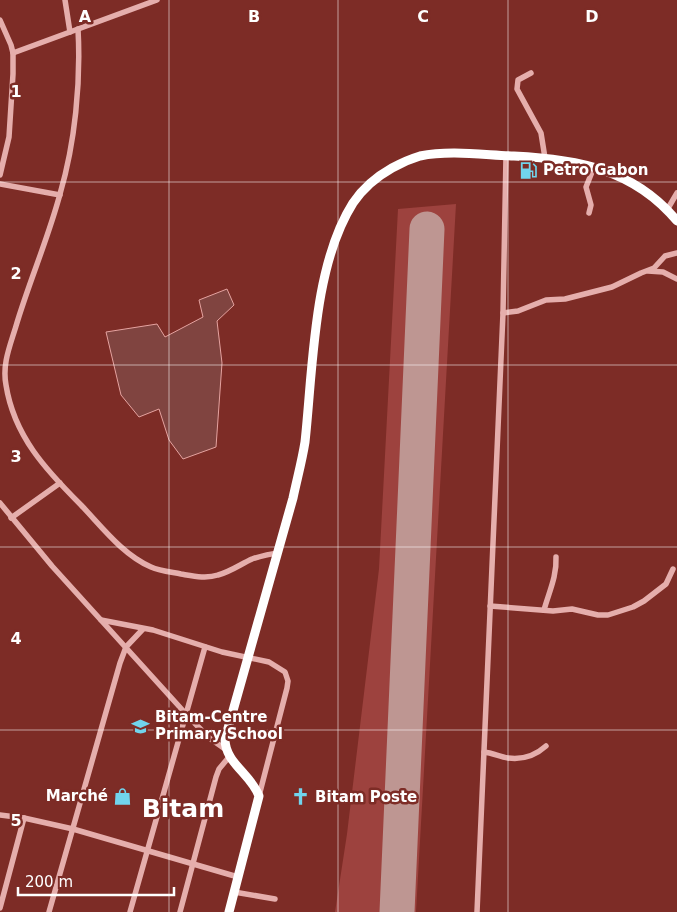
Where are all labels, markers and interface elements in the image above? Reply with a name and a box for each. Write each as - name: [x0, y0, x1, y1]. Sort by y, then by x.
- text: A: [79, 7, 92, 26]
- text: B: [248, 7, 260, 26]
- text: C: [417, 7, 429, 26]
- text: D: [585, 7, 599, 26]
- text: 1: [10, 82, 22, 101]
- fuel station icon: Petro Gabon: [519, 160, 539, 180]
- place label: Petro Gabon: [543, 161, 648, 179]
- text: 2: [10, 264, 22, 283]
- text: 3: [10, 447, 22, 466]
- text: 4: [10, 629, 22, 648]
- place label: Bitam-Centre Primary School: [155, 708, 283, 743]
- school or university icon: Bitam-Centre Primary School: [131, 716, 151, 736]
- shop icon: Marché: [112, 786, 132, 806]
- place label: Marché: [46, 787, 108, 805]
- church icon: Bitam Poste: [291, 787, 311, 807]
- place label: Bitam Poste: [315, 788, 417, 806]
- district label: Bitam: [142, 794, 224, 823]
- text: 5: [10, 811, 22, 830]
- scale bar: [18, 864, 174, 896]
- text: 200 m: [25, 873, 73, 891]

